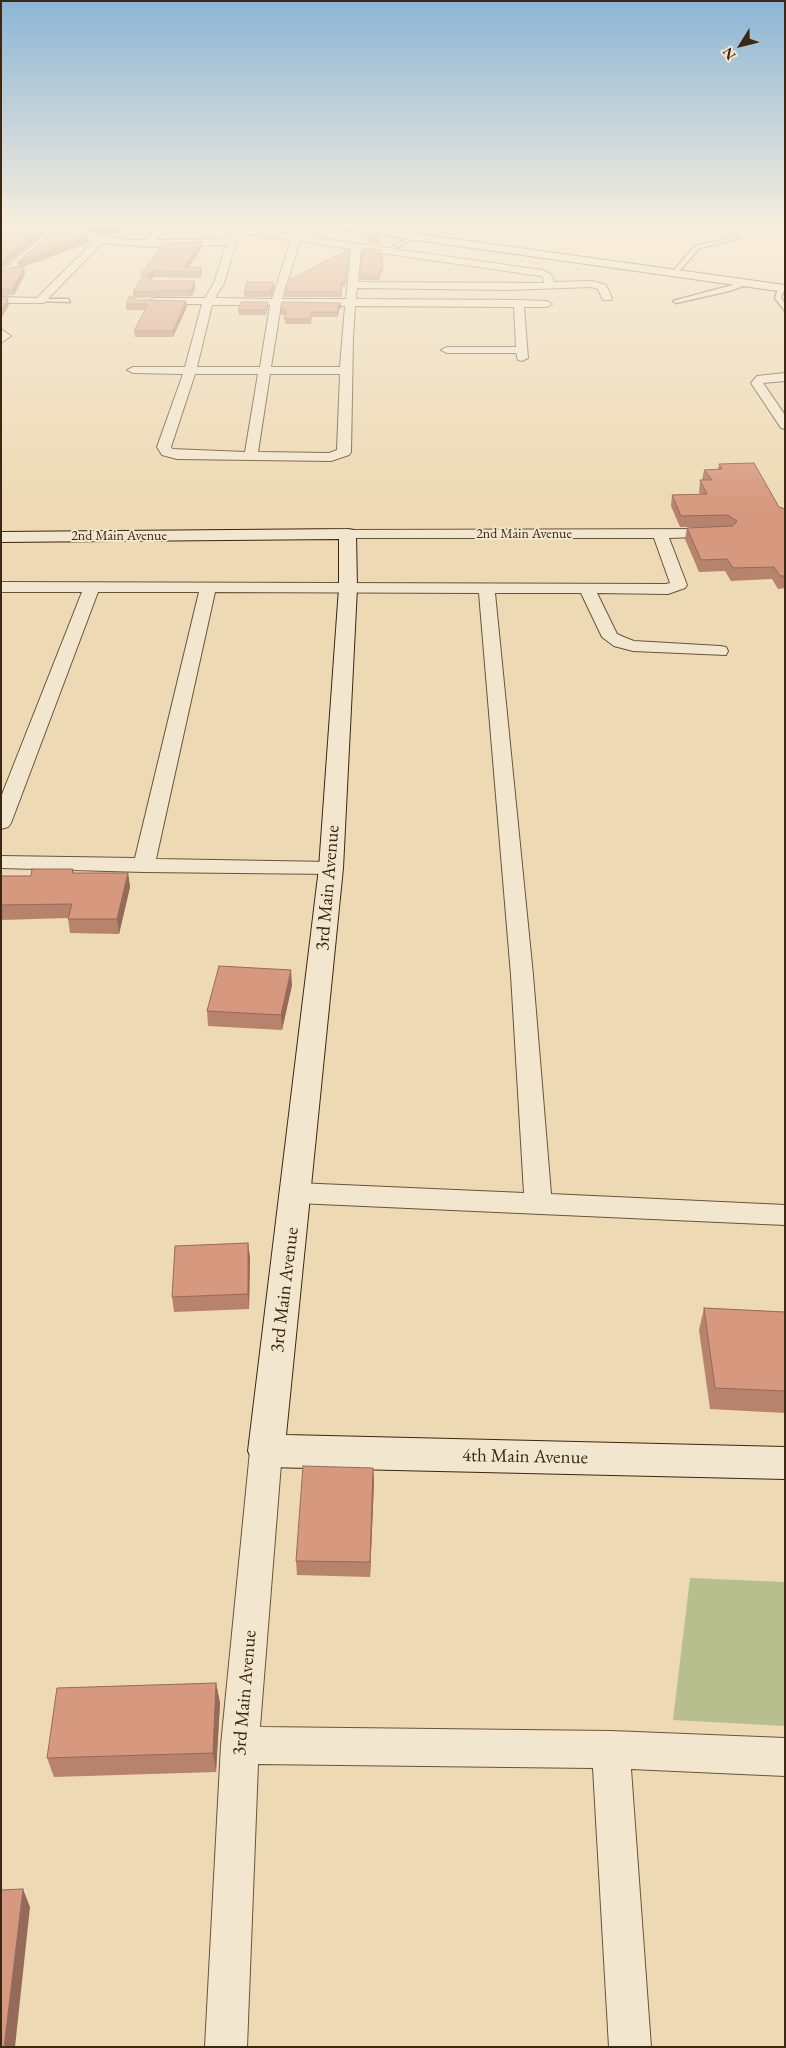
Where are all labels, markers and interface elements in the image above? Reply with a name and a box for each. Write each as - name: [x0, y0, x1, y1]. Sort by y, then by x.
- north arrow: [716, 20, 766, 70]
- text: N: [718, 44, 739, 64]
- street label: 2nd Main Avenue: [476, 526, 572, 542]
- street label: 2nd Main Avenue: [71, 528, 167, 544]
- street label: 3rd Main Avenue: [311, 824, 345, 952]
- street label: 3rd Main Avenue: [266, 1226, 304, 1354]
- street label: 4th Main Avenue: [462, 1445, 588, 1469]
- street label: 3rd Main Avenue: [228, 1629, 262, 1757]

